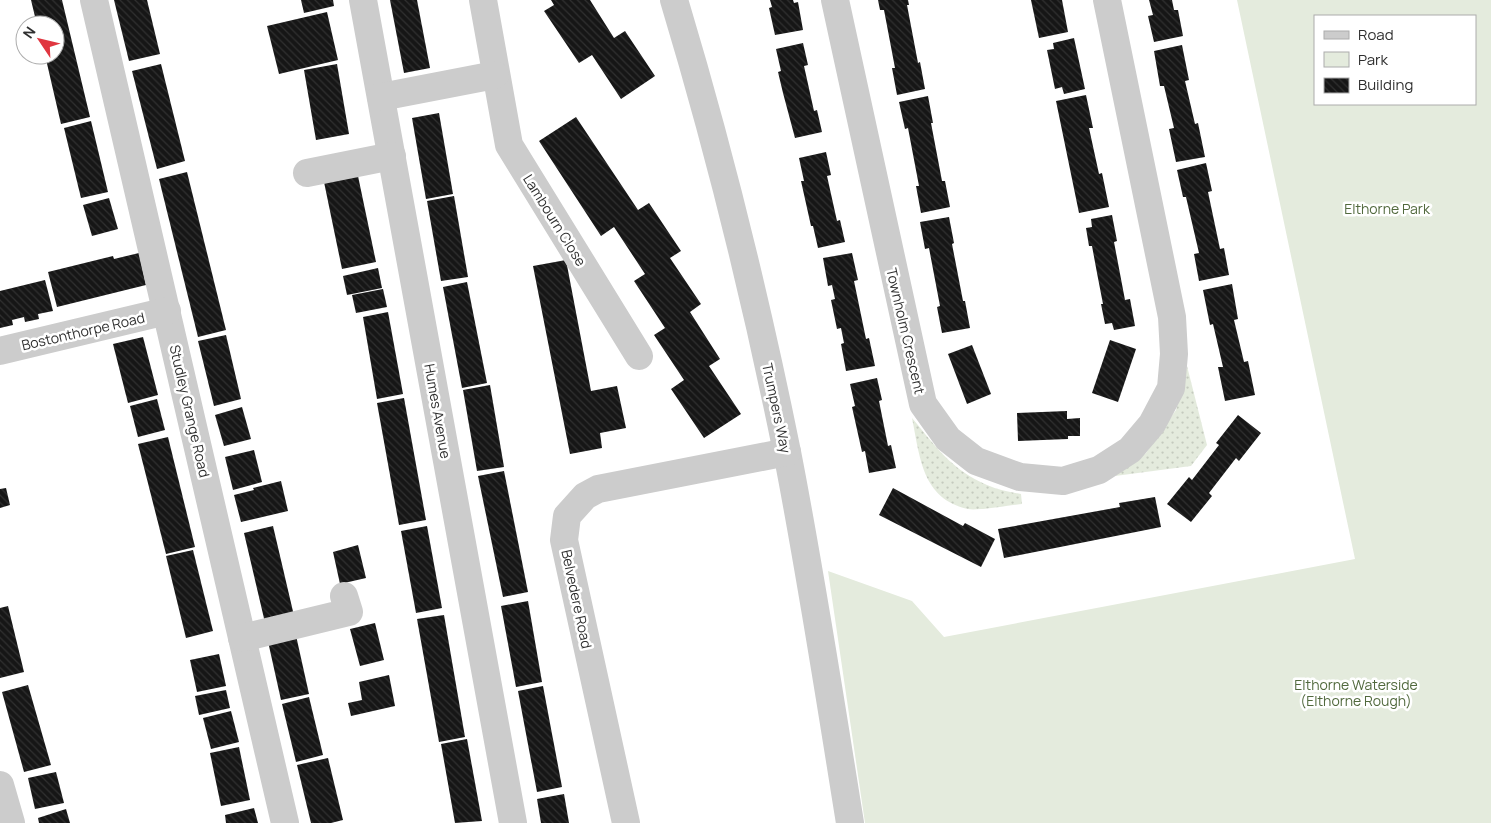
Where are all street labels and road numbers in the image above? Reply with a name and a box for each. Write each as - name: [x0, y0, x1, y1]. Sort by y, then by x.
- street label: Lambourn Close: [519, 170, 591, 270]
- street label: Townholm Crescent: [882, 266, 930, 396]
- street label: Bostonthorpe Road: [20, 308, 146, 354]
- street label: Studley Grange Road: [165, 343, 215, 479]
- street label: Trumpers Way: [758, 361, 796, 455]
- street label: Humes Avenue: [420, 362, 456, 460]
- street label: Belvedere Road: [557, 548, 597, 650]

